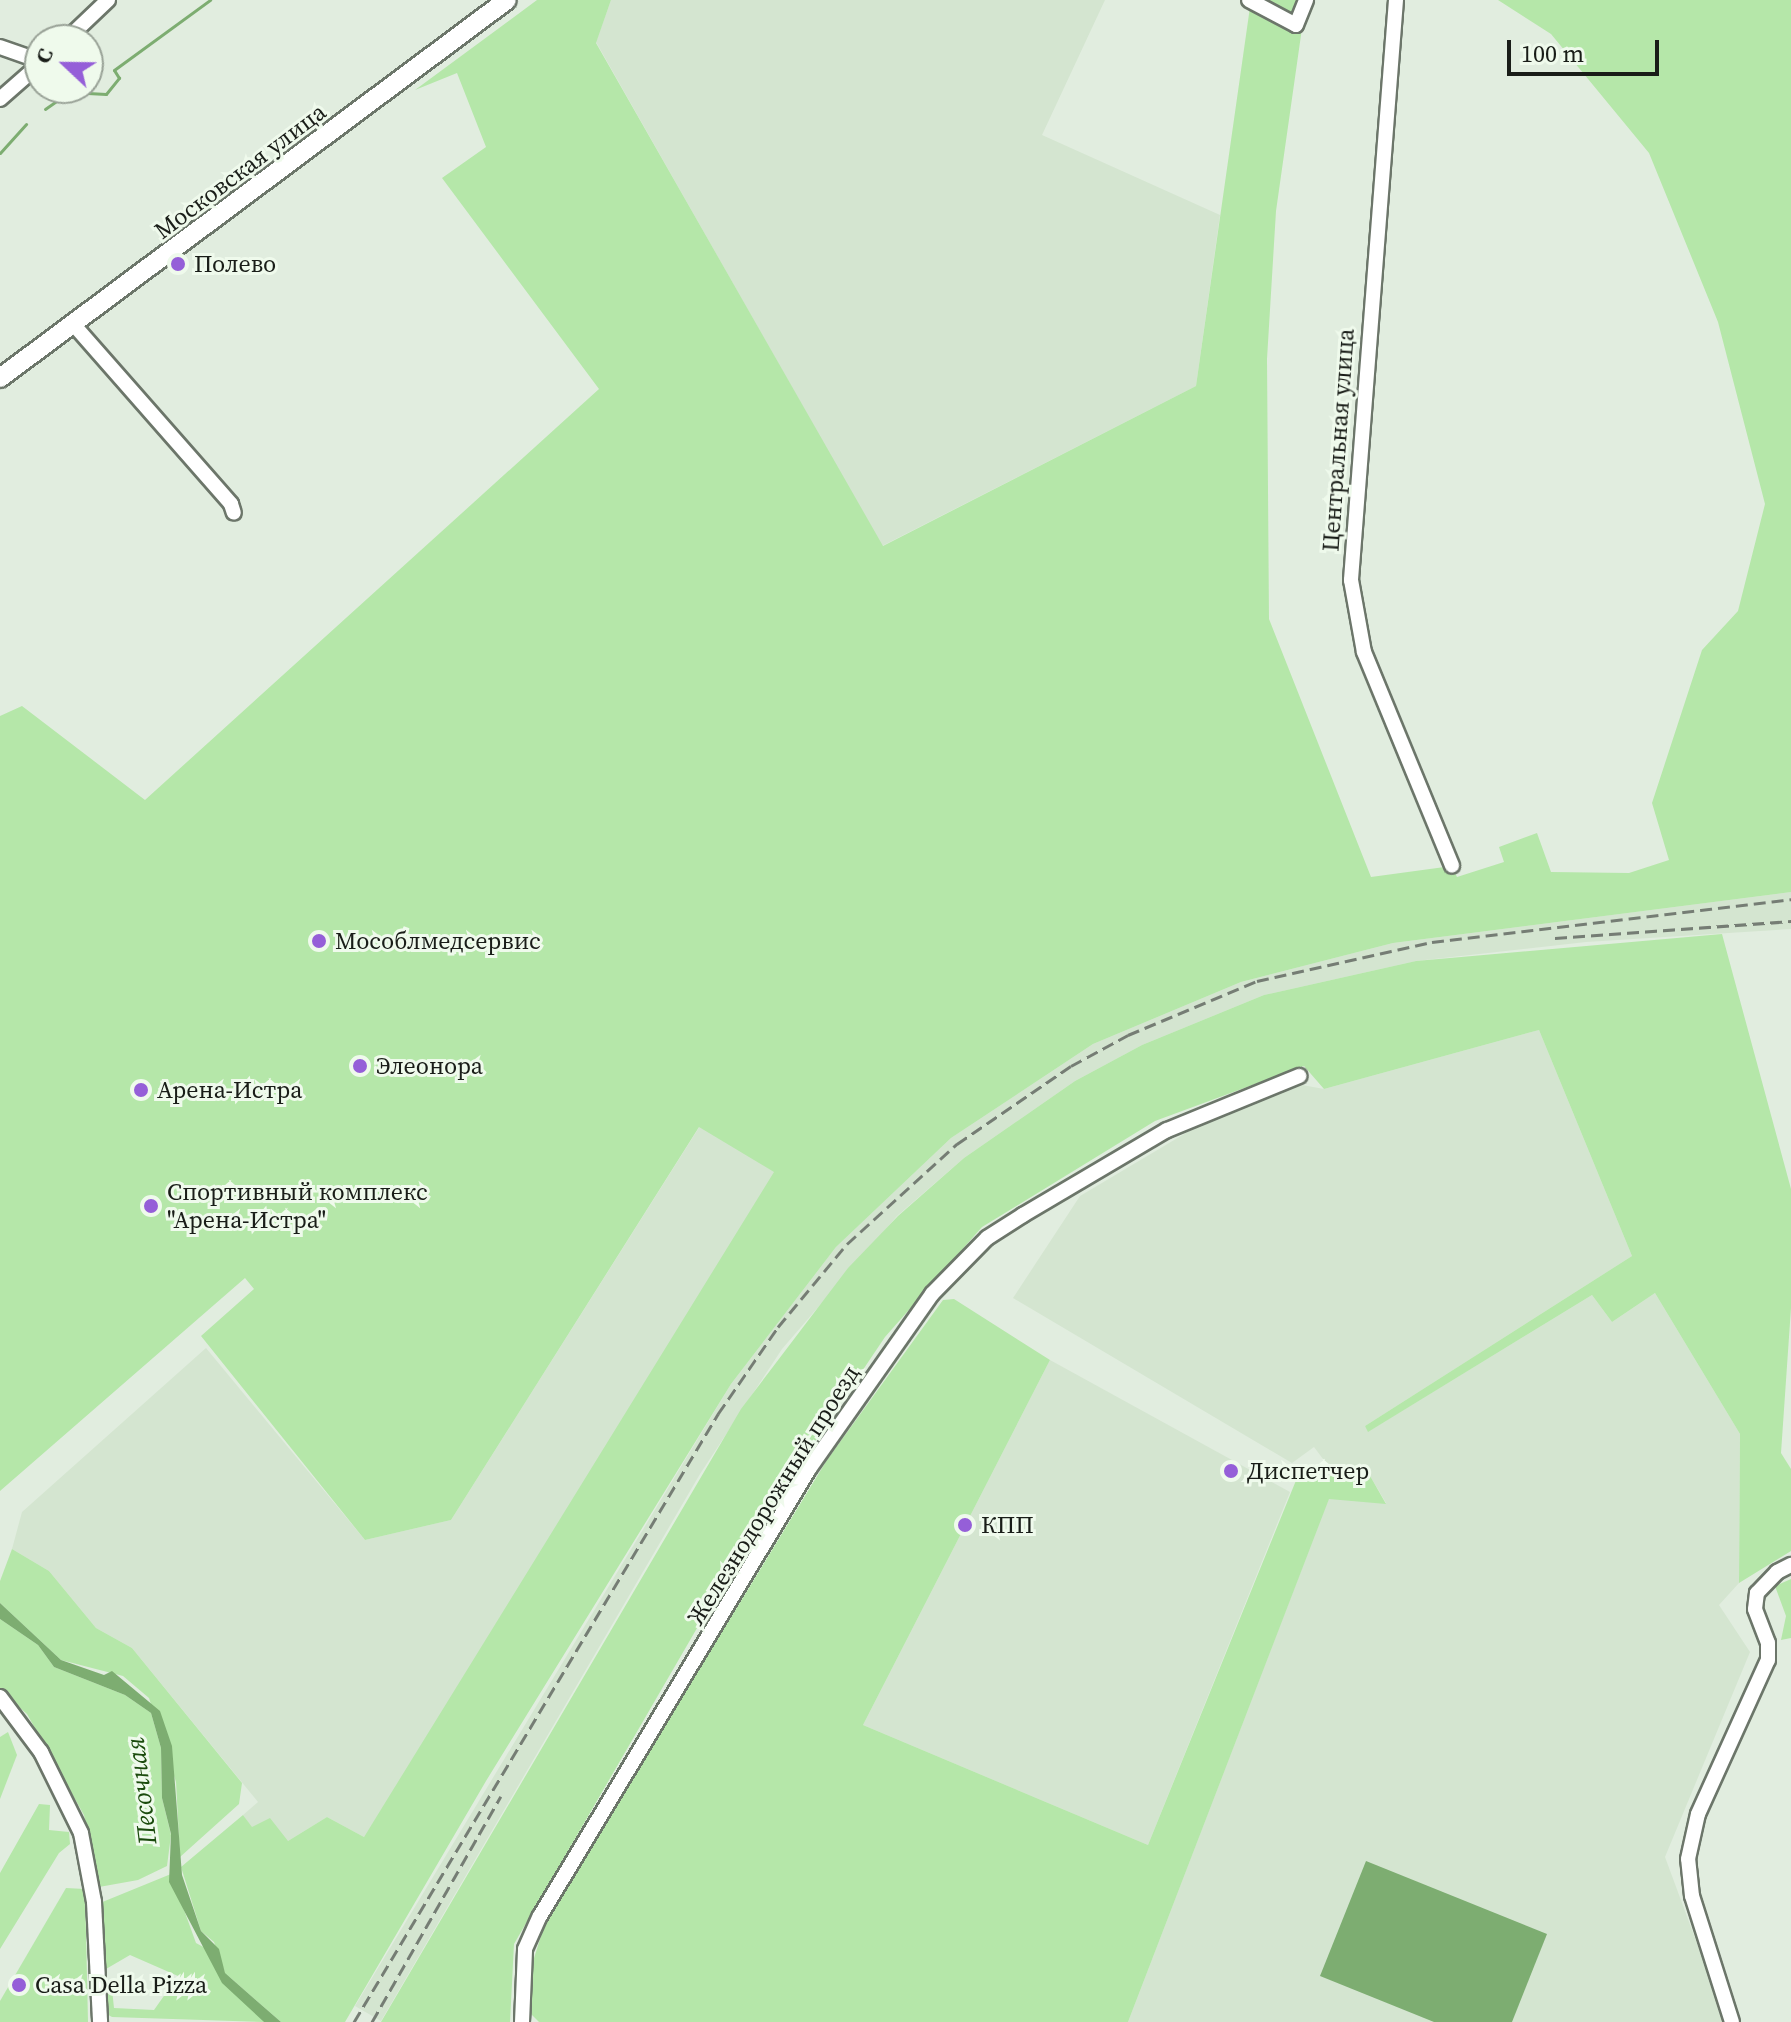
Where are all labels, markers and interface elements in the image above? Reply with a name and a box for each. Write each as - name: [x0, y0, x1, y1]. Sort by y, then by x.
- north arrow: [24, 24, 104, 104]
- scale bar: [1511, 24, 1663, 74]
- text: 100 m: [1521, 37, 1584, 70]
- text: С: [27, 44, 60, 68]
- street label: Московская улица: [149, 97, 331, 245]
- place label: Полево: [194, 250, 276, 278]
- marker: Полево: [169, 255, 187, 273]
- street label: Центральная улица: [1316, 327, 1360, 553]
- place label: Мособлмедсервис: [335, 927, 541, 955]
- marker: Мособлмедсервис: [310, 932, 328, 950]
- place label: Элеонора: [376, 1052, 483, 1080]
- marker: Элеонора: [351, 1057, 369, 1075]
- place label: Арена-Истра: [157, 1076, 302, 1104]
- marker: Арена-Истра: [132, 1081, 150, 1099]
- place label: Спортивный комплекс "Арена-Истра": [167, 1178, 428, 1234]
- marker: Спортивный комплекс "Арена-Истра": [142, 1197, 160, 1215]
- street label: Железнодорожный проезд: [681, 1360, 865, 1630]
- place label: Диспетчер: [1247, 1457, 1369, 1485]
- marker: Диспетчер: [1222, 1462, 1240, 1480]
- place label: КПП: [981, 1511, 1034, 1539]
- marker: КПП: [956, 1516, 974, 1534]
- water label: Песочная: [120, 1736, 164, 1846]
- place label: Casa Della Pizza: [35, 1971, 207, 1999]
- marker: Casa Della Pizza: [10, 1976, 28, 1994]

